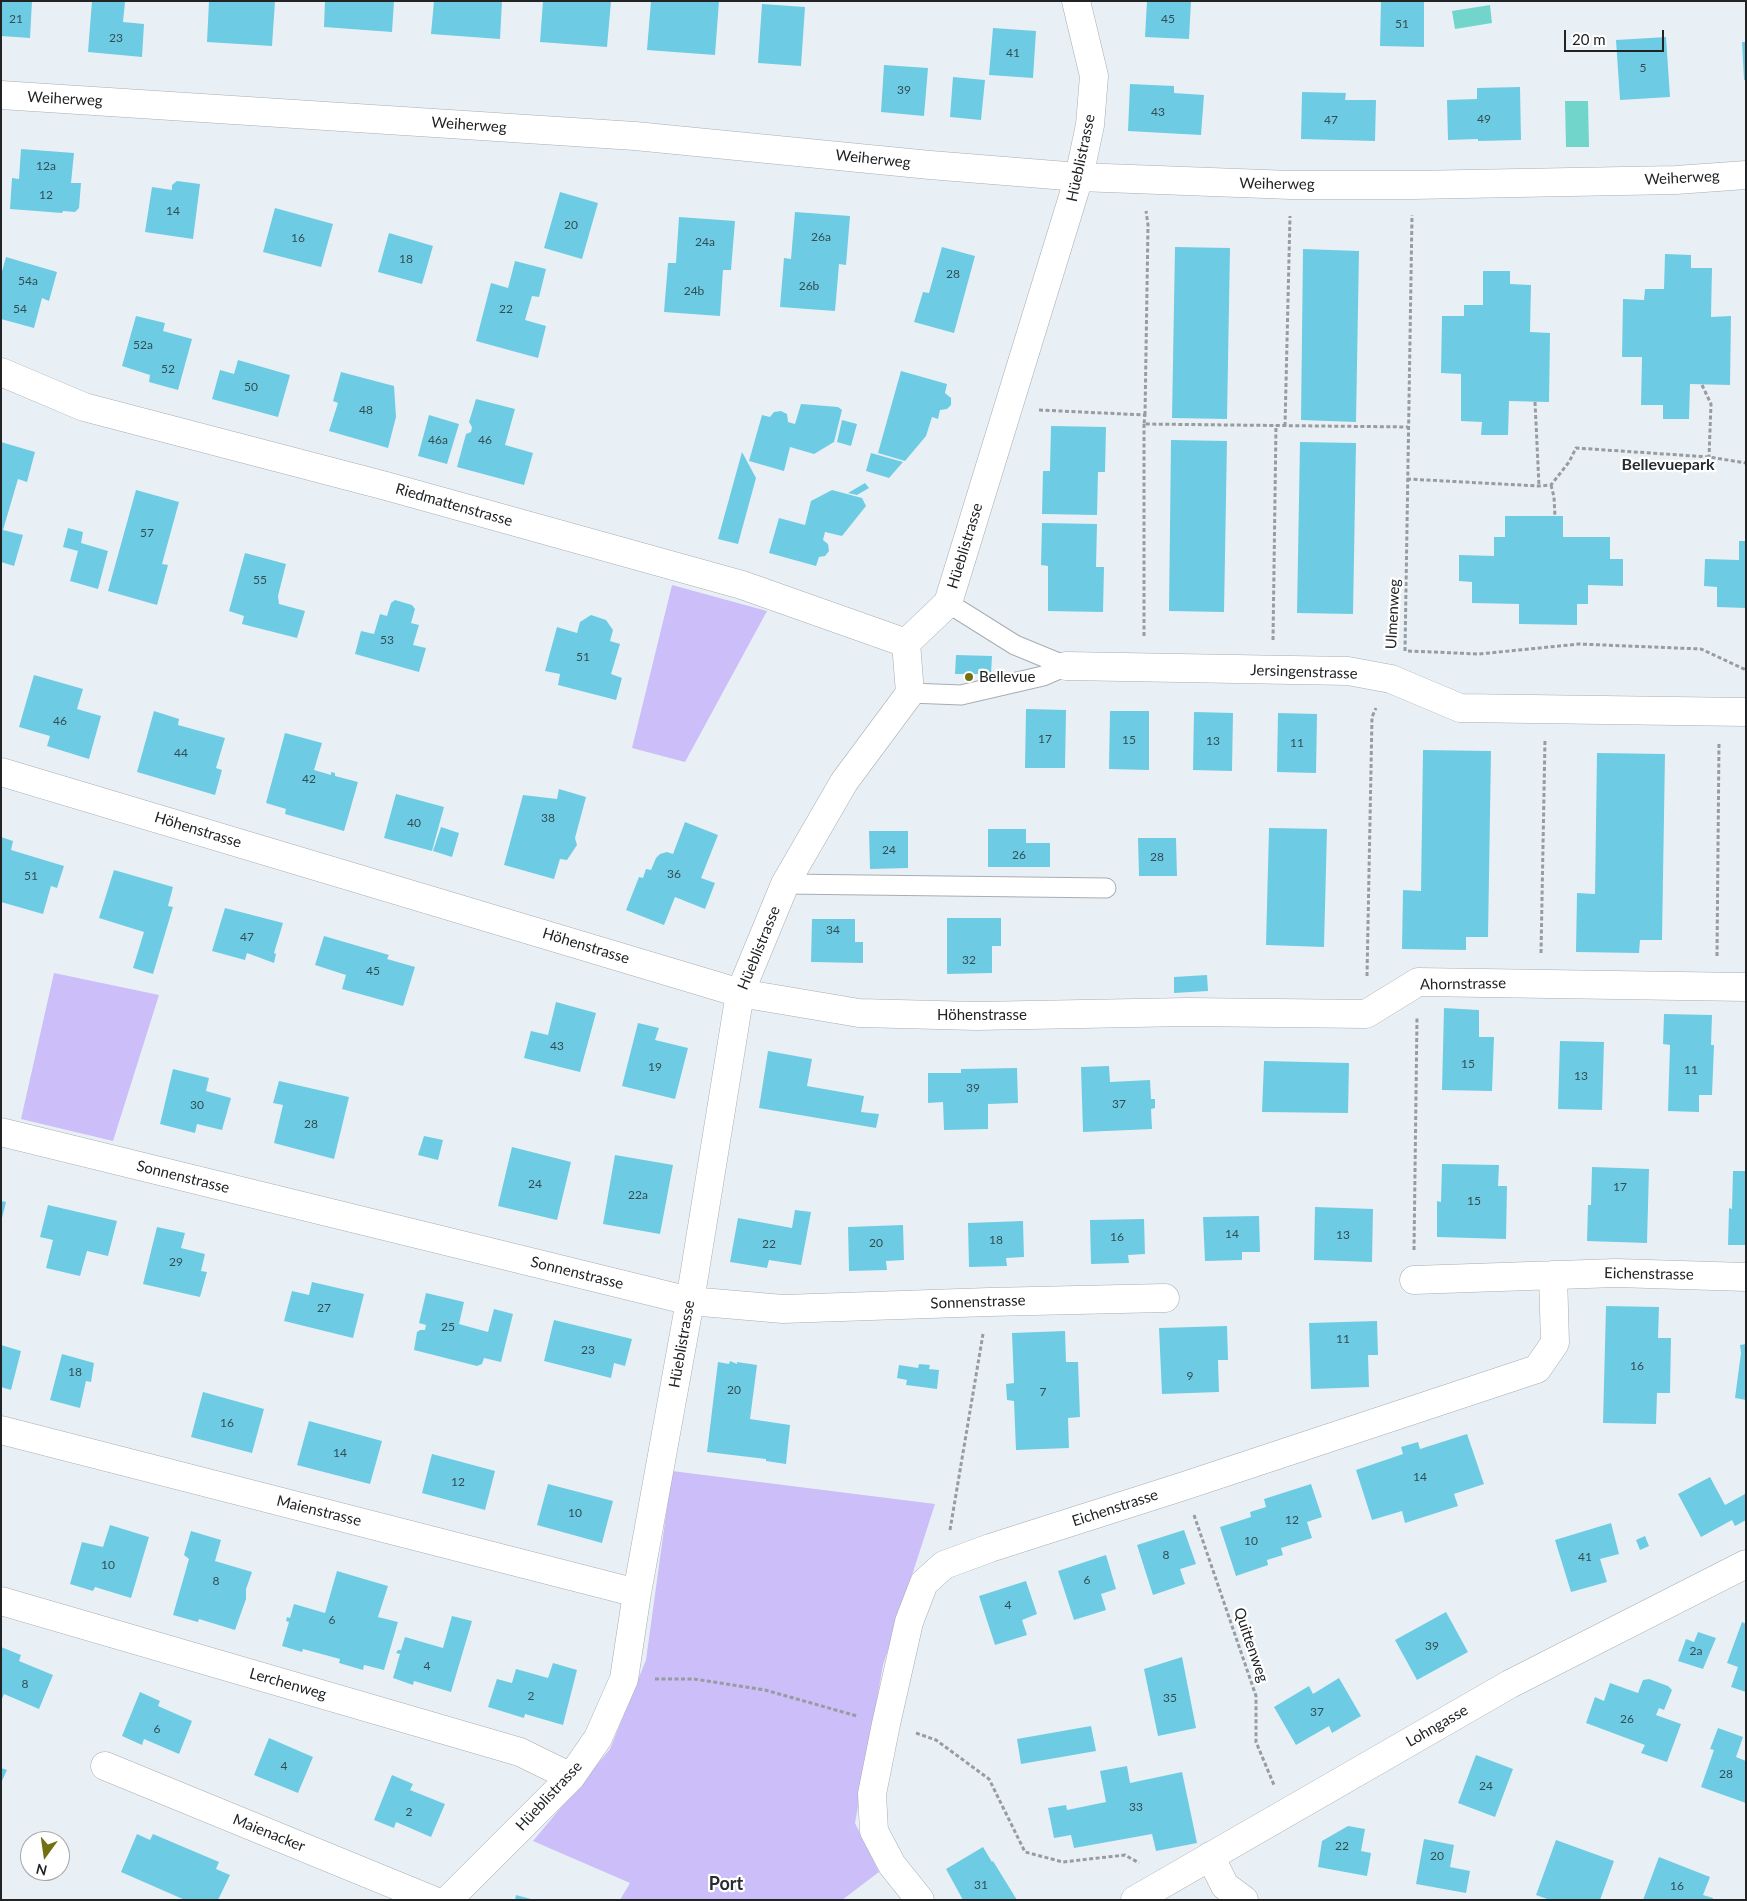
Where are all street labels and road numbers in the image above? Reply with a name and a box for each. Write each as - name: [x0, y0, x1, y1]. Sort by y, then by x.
- street label: Weiherweg: [27, 88, 103, 110]
- street label: Weiherweg: [431, 113, 507, 137]
- street label: Hüeblistrasse: [1063, 113, 1099, 203]
- street label: Weiherweg: [835, 146, 911, 172]
- street label: Weiherweg: [1644, 167, 1720, 189]
- street label: Weiherweg: [1239, 174, 1315, 194]
- street label: Riedmattenstrasse: [393, 480, 515, 530]
- street label: Hüeblistrasse: [943, 501, 987, 591]
- street label: Ulmenweg: [1382, 578, 1404, 650]
- street label: Jersingenstrasse: [1250, 661, 1358, 683]
- street label: Höhenstrasse: [152, 808, 244, 852]
- street label: Hüeblistrasse: [734, 903, 784, 993]
- street label: Höhenstrasse: [540, 924, 632, 968]
- street label: Ahornstrasse: [1420, 974, 1506, 994]
- street label: Höhenstrasse: [937, 1006, 1027, 1024]
- street label: Sonnenstrasse: [135, 1157, 231, 1197]
- street label: Sonnenstrasse: [529, 1253, 625, 1293]
- street label: Eichenstrasse: [1604, 1264, 1694, 1284]
- street label: Sonnenstrasse: [930, 1291, 1026, 1313]
- street label: Hüeblistrasse: [665, 1299, 699, 1389]
- street label: Eichenstrasse: [1070, 1486, 1160, 1530]
- street label: Maienstrasse: [275, 1492, 363, 1530]
- street label: Quittenweg: [1230, 1605, 1272, 1685]
- street label: Lerchenweg: [247, 1664, 329, 1704]
- street label: Lohngasse: [1403, 1701, 1471, 1751]
- street label: Hüeblistrasse: [512, 1757, 586, 1835]
- street label: Maienacker: [230, 1810, 308, 1856]

